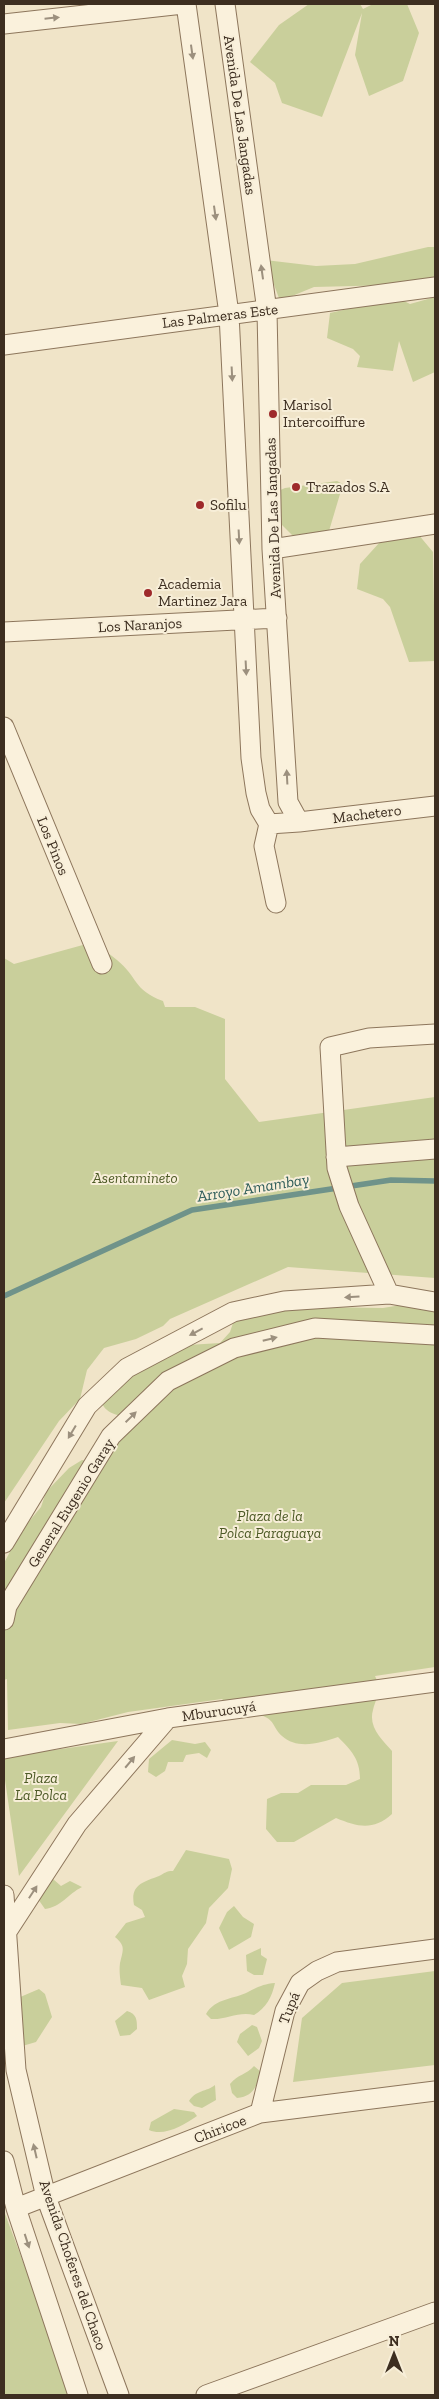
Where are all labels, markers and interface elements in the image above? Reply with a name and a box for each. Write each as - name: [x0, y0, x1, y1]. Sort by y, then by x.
- one-way arrow: [45, 14, 61, 22]
- street label: Avenida De Las Jangadas: [220, 34, 260, 196]
- one-way arrow: [189, 44, 197, 60]
- one-way arrow: [211, 205, 219, 221]
- one-way arrow: [257, 264, 265, 280]
- street label: Las Palmeras Este: [161, 300, 279, 332]
- one-way arrow: [228, 367, 236, 383]
- place label: Marisol Intercoiffure: [283, 396, 365, 431]
- marker: Marisol Intercoiffure: [267, 408, 279, 420]
- street label: Avenida De Las Jangadas: [261, 437, 285, 599]
- place label: Trazados S.A: [306, 478, 390, 496]
- marker: Trazados S.A: [290, 481, 302, 493]
- place label: Sofilu: [210, 496, 247, 514]
- marker: Sofilu: [194, 499, 206, 511]
- one-way arrow: [236, 529, 244, 545]
- place label: Academia Martinez Jara: [158, 575, 247, 610]
- marker: Academia Martinez Jara: [142, 587, 154, 599]
- street label: Los Naranjos: [98, 614, 182, 636]
- one-way arrow: [243, 660, 251, 676]
- one-way arrow: [282, 768, 290, 784]
- street label: Machetero: [331, 801, 403, 827]
- street label: Los Pinos: [33, 814, 73, 878]
- park label: Asentamineto: [91, 1169, 178, 1187]
- water label: Arroyo Amambay: [195, 1169, 311, 1206]
- one-way arrow: [344, 1293, 360, 1301]
- one-way arrow: [189, 1328, 203, 1336]
- one-way arrow: [262, 1335, 277, 1343]
- one-way arrow: [124, 1411, 136, 1423]
- one-way arrow: [67, 1425, 77, 1438]
- street label: General Eugenio Garay: [24, 1435, 118, 1571]
- park label: Plaza de la Polca Paraguaya: [219, 1507, 321, 1542]
- street label: Mburucuyá: [181, 1697, 257, 1725]
- one-way arrow: [125, 1756, 136, 1769]
- park label: Plaza La Polca: [15, 1769, 67, 1804]
- one-way arrow: [28, 1885, 38, 1899]
- street label: Tupá: [274, 1989, 304, 2027]
- street label: Chiricoe: [191, 2111, 249, 2147]
- one-way arrow: [31, 2143, 39, 2158]
- street label: Avenida Choferes del Chaco: [35, 2178, 111, 2353]
- one-way arrow: [24, 2234, 31, 2249]
- north arrow: [369, 2329, 419, 2379]
- text: N: [389, 2333, 400, 2350]

